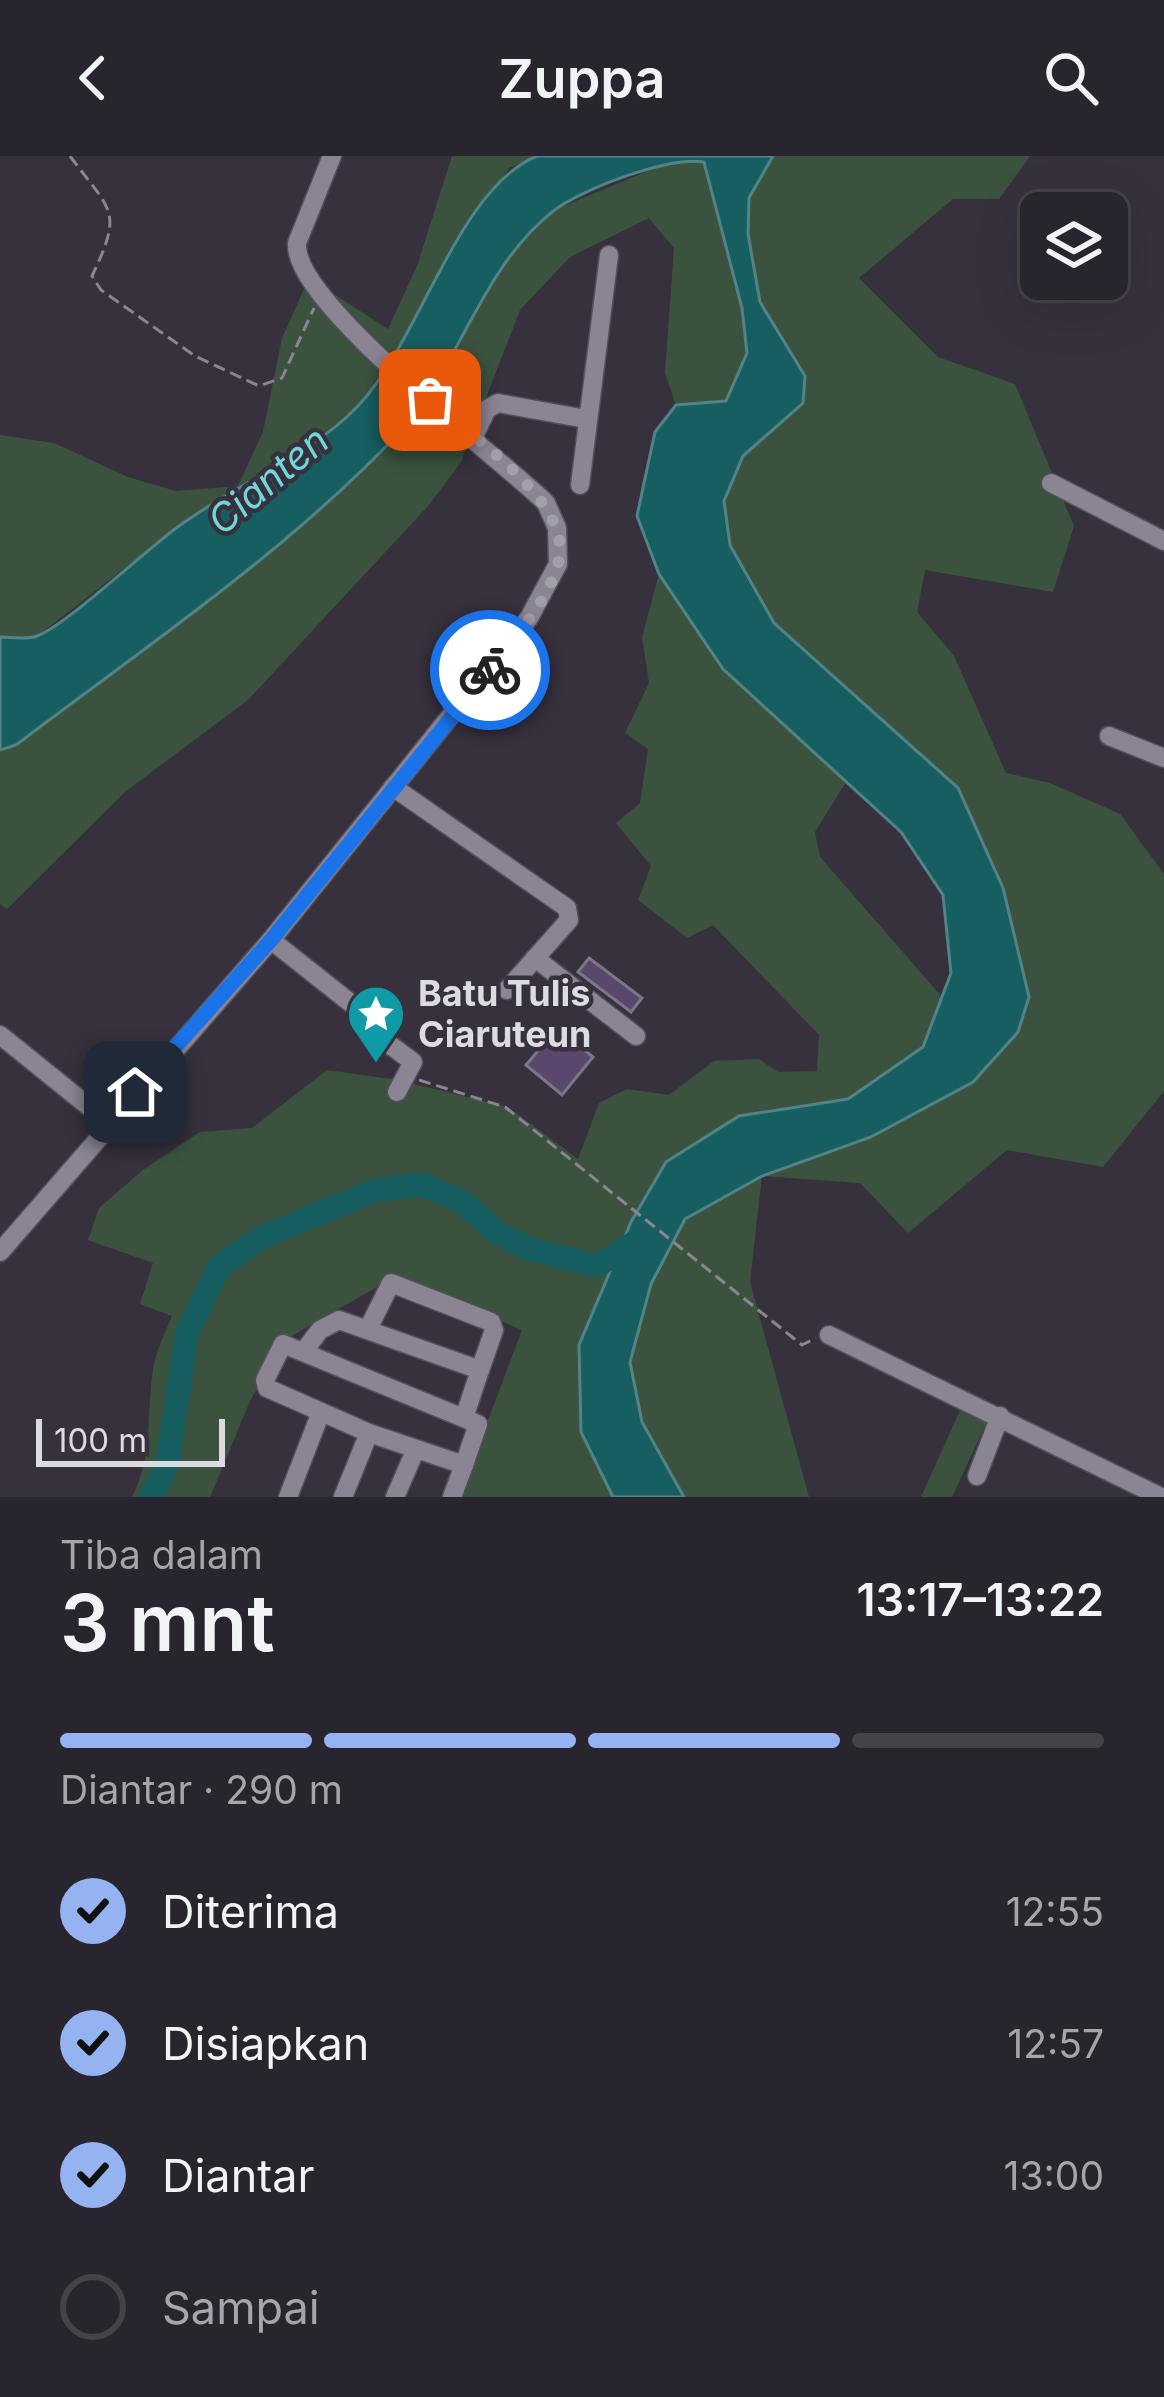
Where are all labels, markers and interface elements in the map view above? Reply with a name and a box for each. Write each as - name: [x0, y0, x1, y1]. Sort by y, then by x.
- icon: back: [60, 45, 126, 111]
- icon: search: [1038, 45, 1104, 111]
- text: Zuppa: [498, 46, 666, 111]
- map controls: [1020, 192, 1128, 300]
- button: layers: [1020, 192, 1128, 300]
- pin: [379, 349, 481, 451]
- icon: bag: [397, 367, 463, 433]
- water label: Cianten: [198, 416, 338, 544]
- courier: [430, 610, 550, 730]
- icon: bike: [457, 637, 523, 703]
- place label: Batu Tulis Ciaruteun: [418, 971, 591, 1056]
- place icon: Batu Tulis Ciaruteun: [345, 983, 407, 1065]
- pin: [84, 1041, 186, 1143]
- icon: home: [102, 1059, 168, 1125]
- scale bar: [36, 1413, 225, 1466]
- text: 100 m: [54, 1420, 147, 1460]
- text: Tiba dalam: [60, 1531, 263, 1578]
- text: 13:17–13:22: [856, 1572, 1104, 1627]
- text: 3 mnt: [60, 1575, 275, 1670]
- text: Diantar · 290 m: [60, 1766, 343, 1813]
- icon: check: [60, 1878, 126, 1944]
- text: Diterima: [162, 1884, 339, 1939]
- text: 12:55: [1006, 1888, 1104, 1935]
- icon: check: [60, 2010, 126, 2076]
- text: Disiapkan: [162, 2016, 369, 2071]
- text: 12:57: [1007, 2020, 1104, 2067]
- icon: check: [60, 2142, 126, 2208]
- text: Diantar: [162, 2148, 314, 2203]
- text: 13:00: [1004, 2152, 1104, 2199]
- text: Sampai: [162, 2280, 320, 2335]

